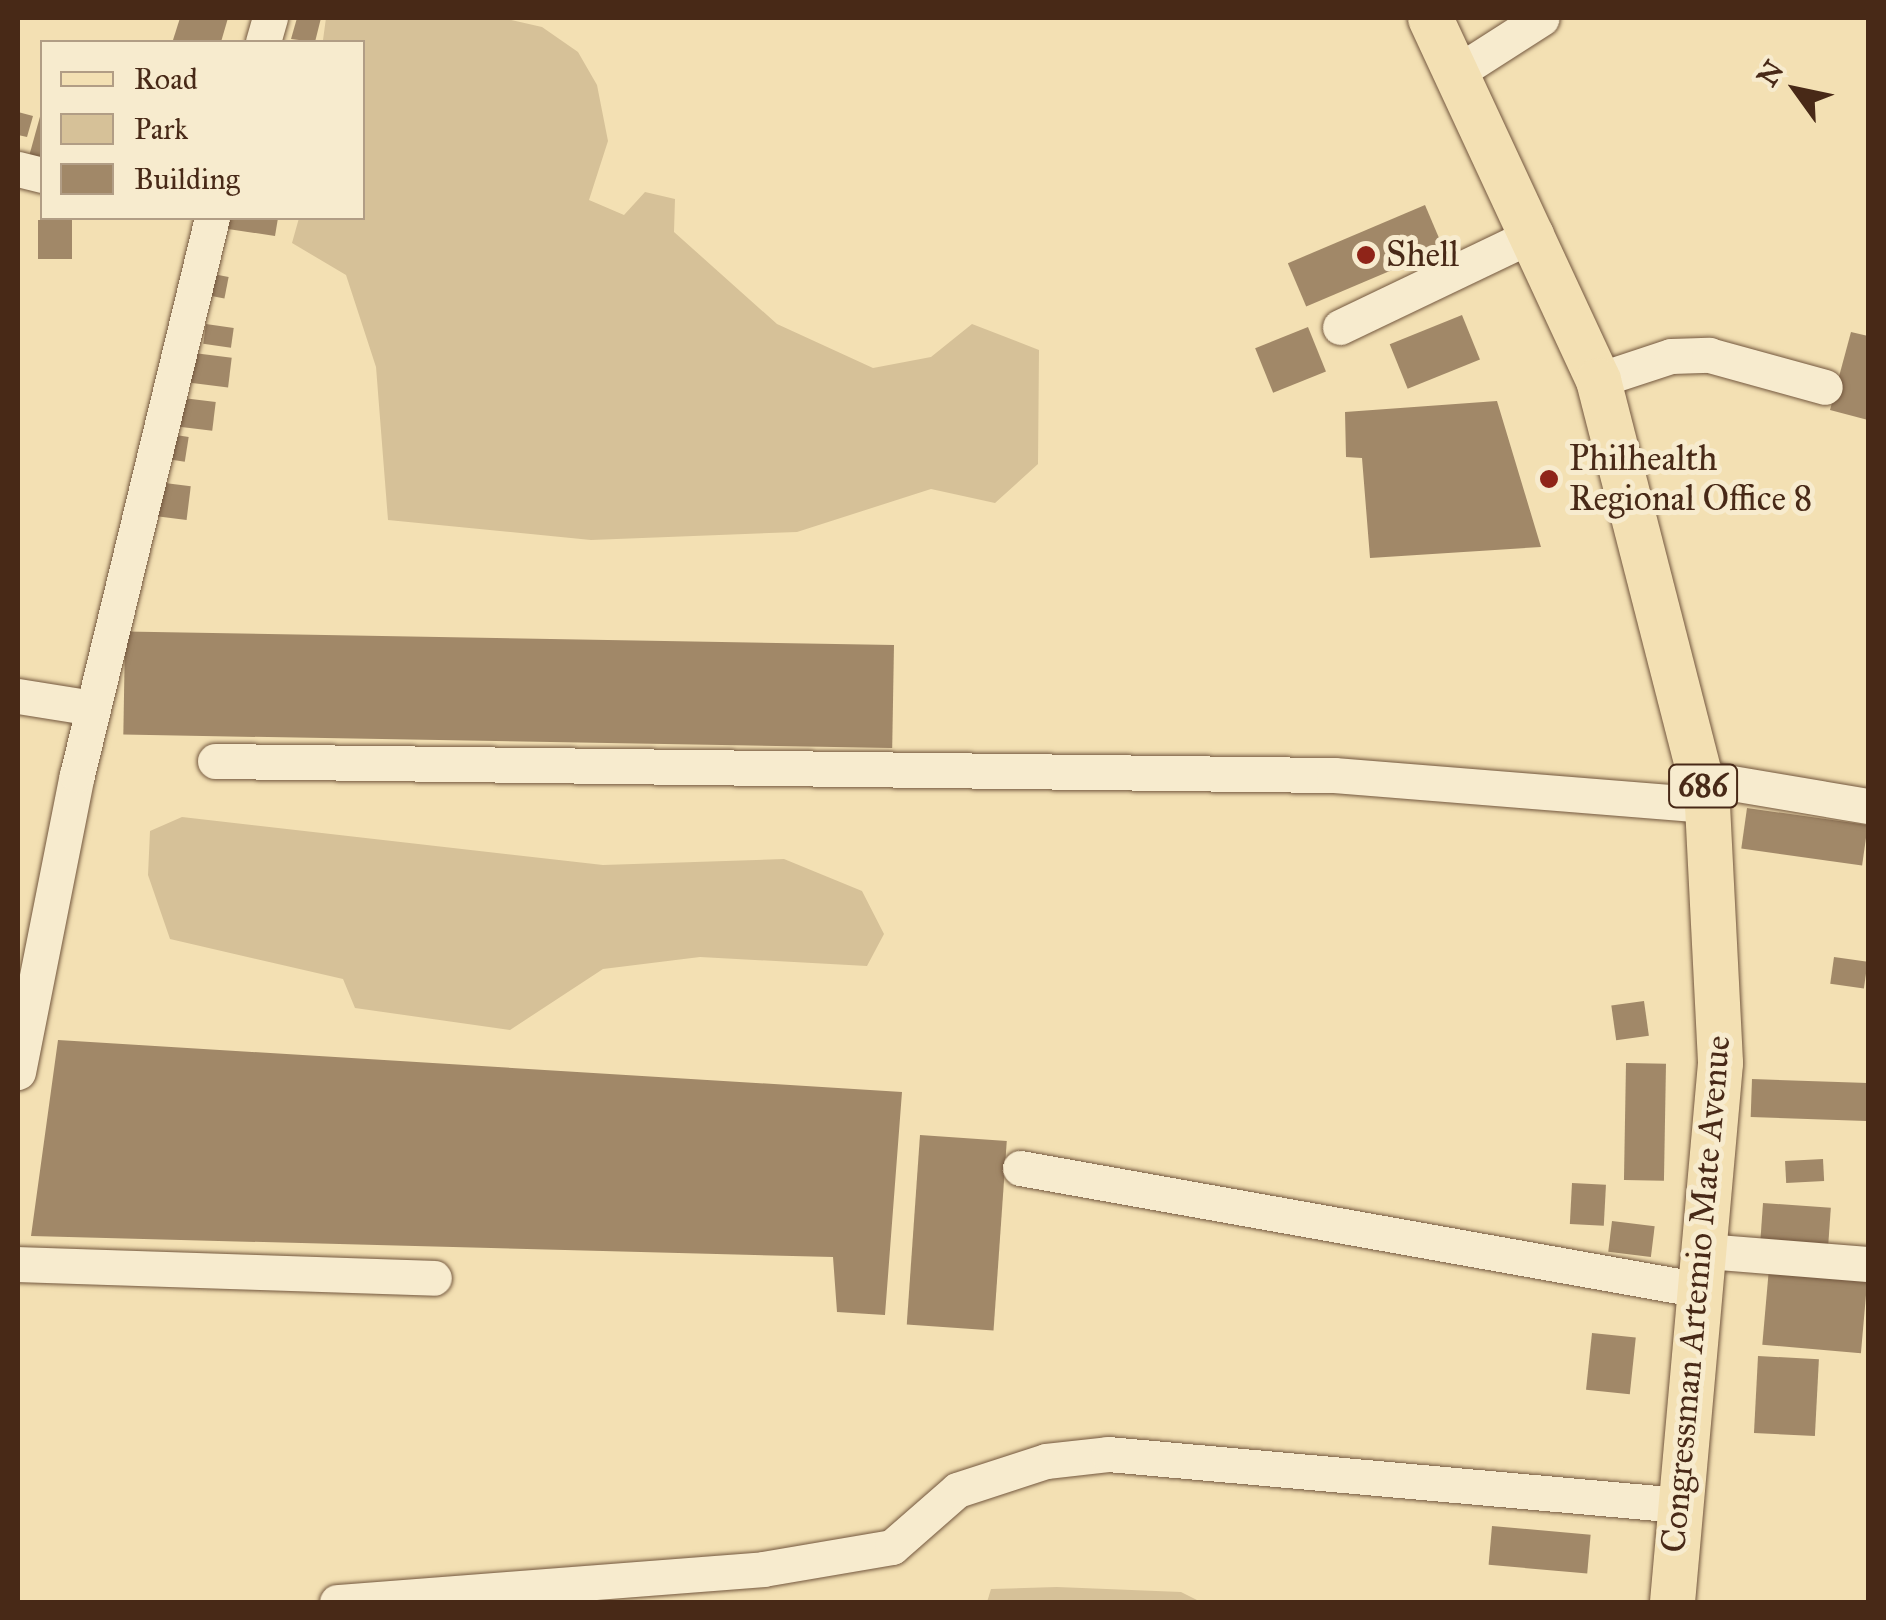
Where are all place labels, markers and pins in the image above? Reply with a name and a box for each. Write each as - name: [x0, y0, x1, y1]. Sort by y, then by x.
- place label: Shell: [1386, 234, 1459, 276]
- marker: Shell: [1355, 244, 1377, 266]
- place label: Philhealth Regional Office 8: [1569, 438, 1812, 520]
- marker: Philhealth Regional Office 8: [1538, 468, 1560, 490]

